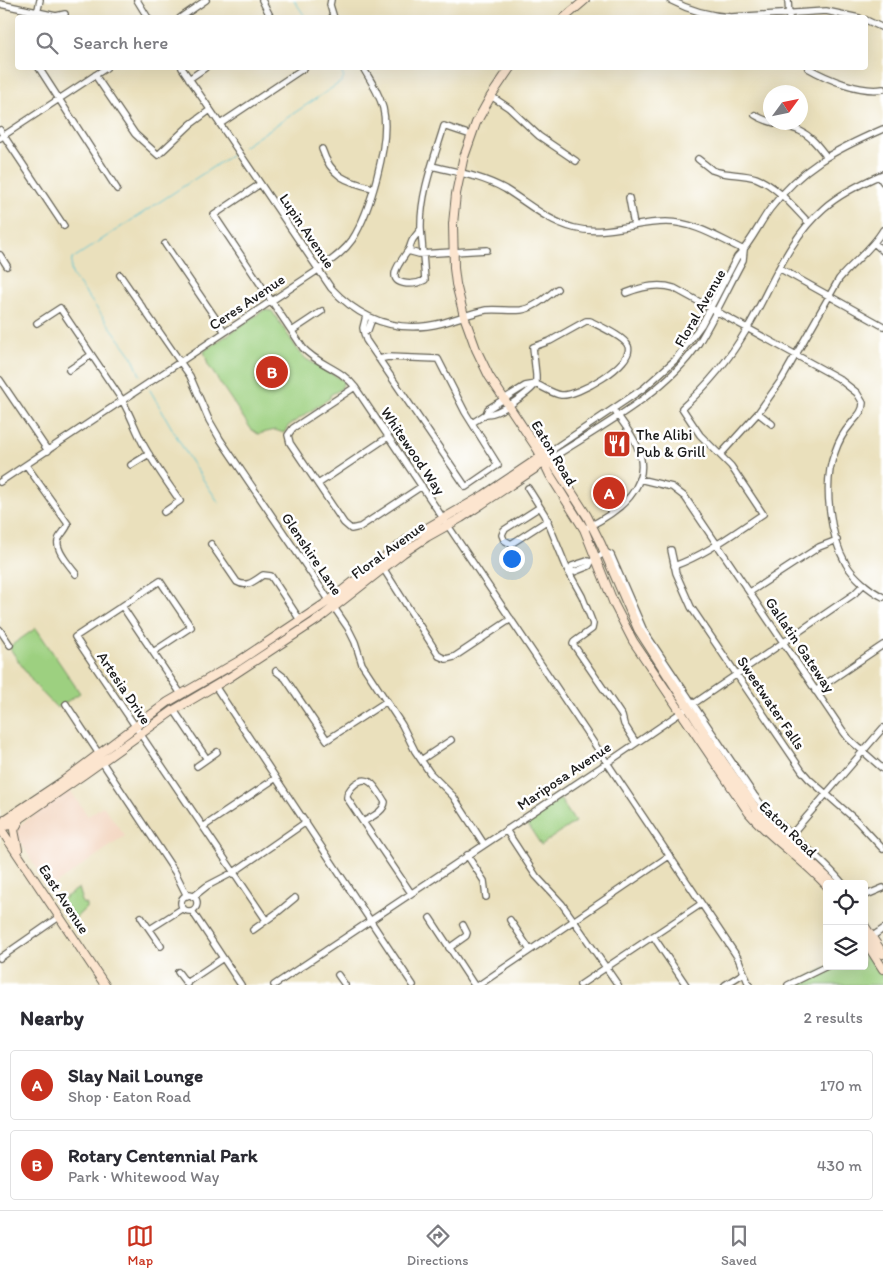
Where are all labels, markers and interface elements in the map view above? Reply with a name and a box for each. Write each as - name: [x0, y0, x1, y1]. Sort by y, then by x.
- search box: [15, 15, 868, 70]
- icon: search: [33, 29, 61, 57]
- text: Search here: [73, 31, 168, 54]
- north arrow: [763, 85, 808, 130]
- street label: Lupin Avenue: [275, 190, 339, 272]
- street label: Floral Avenue: [670, 266, 730, 350]
- street label: Ceres Avenue: [206, 270, 288, 334]
- pin: B: [256, 353, 288, 391]
- street label: Whitewood Way: [377, 404, 449, 498]
- street label: Eaton Road: [527, 417, 581, 489]
- place label: The Alibi Pub & Grill: [636, 426, 706, 461]
- restaurant icon: The Alibi Pub & Grill: [602, 429, 632, 459]
- pin: A: [593, 474, 625, 512]
- street label: Glenshire Lane: [278, 509, 346, 599]
- street label: Floral Avenue: [347, 517, 429, 583]
- your location: [499, 546, 525, 572]
- street label: Gallatin Gateway: [761, 594, 839, 696]
- street label: Artesia Drive: [93, 648, 155, 728]
- street label: Sweetwater Falls: [733, 653, 809, 753]
- street label: Mariposa Avenue: [514, 738, 614, 814]
- street label: Eaton Road: [755, 797, 821, 861]
- street label: East Avenue: [35, 861, 93, 937]
- map controls: [823, 880, 868, 970]
- button: locate: [823, 880, 868, 925]
- button: layers: [823, 925, 868, 970]
- text: Nearby: [20, 1005, 84, 1030]
- text: 2 results: [803, 1008, 863, 1027]
- text: Slay Nail Lounge: [68, 1064, 203, 1087]
- text: A: [32, 1076, 42, 1095]
- text: 170 m: [820, 1076, 862, 1095]
- text: Shop · Eaton Road: [68, 1087, 191, 1106]
- text: Rotary Centennial Park: [68, 1144, 258, 1167]
- text: B: [32, 1156, 42, 1175]
- text: 430 m: [817, 1156, 862, 1175]
- text: Park · Whitewood Way: [68, 1167, 219, 1186]
- tab: Map: [126, 1222, 154, 1269]
- tab: Directions: [407, 1222, 468, 1269]
- tab: Saved: [721, 1222, 757, 1269]

